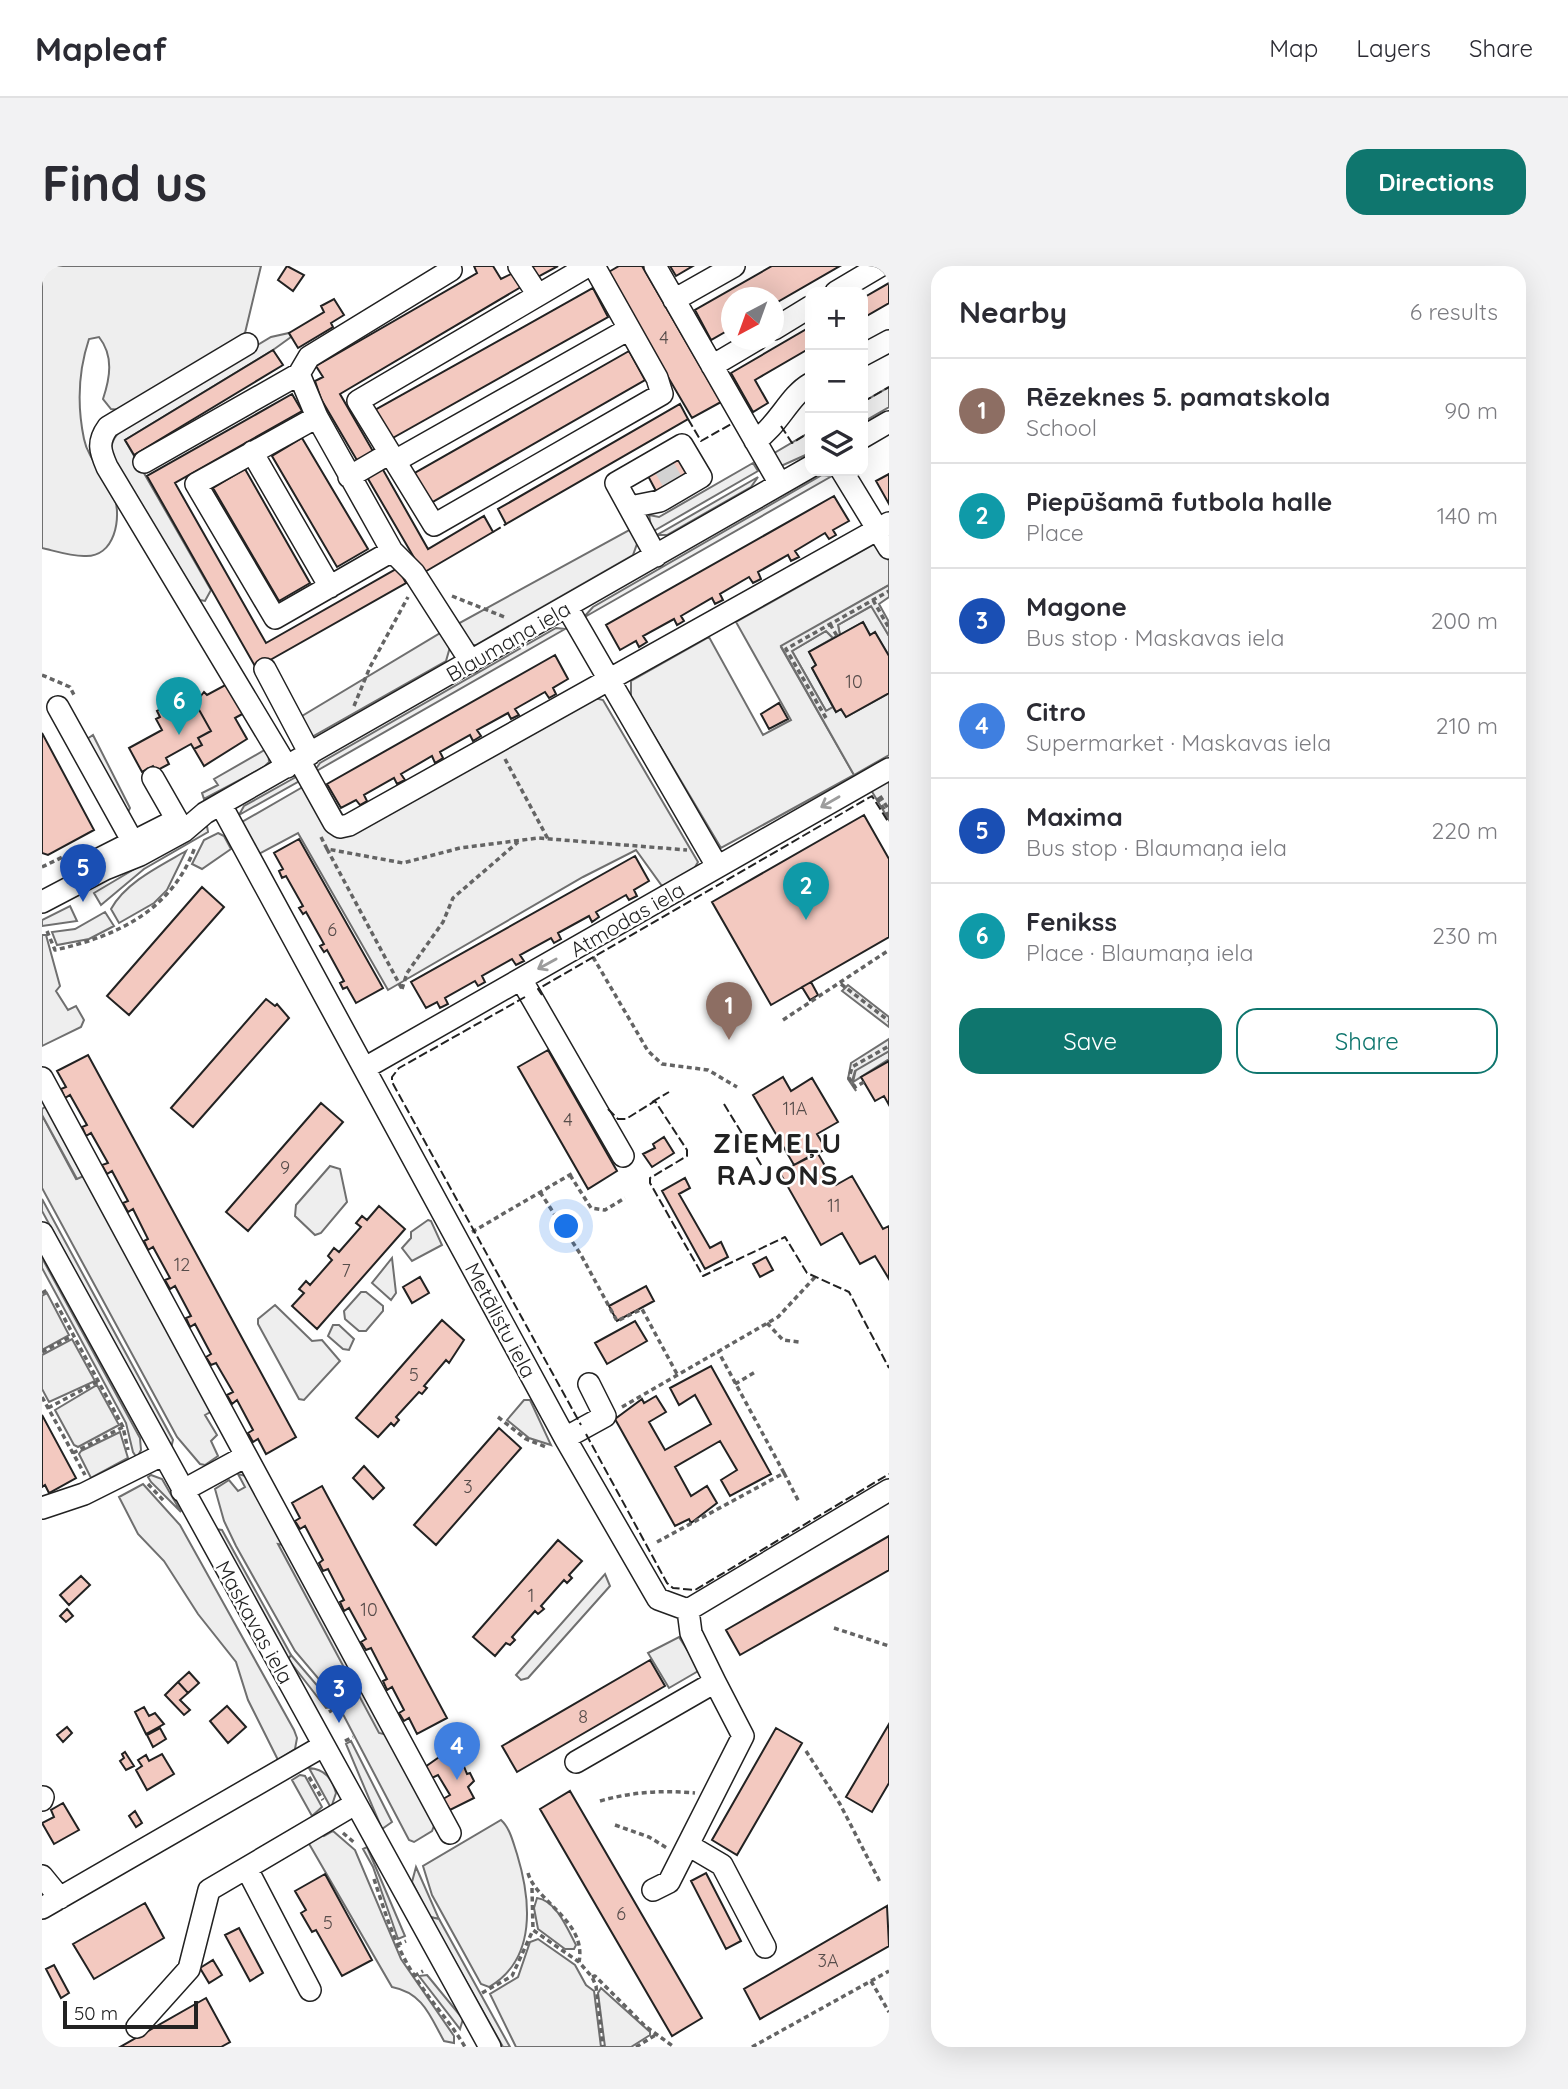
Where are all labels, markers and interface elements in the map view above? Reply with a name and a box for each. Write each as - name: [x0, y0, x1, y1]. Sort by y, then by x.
- text: Mapleaf: [35, 28, 167, 69]
- text: Map: [1269, 33, 1318, 63]
- text: Layers: [1356, 33, 1431, 63]
- text: Share: [1469, 33, 1533, 63]
- button: Directions: [1346, 149, 1526, 215]
- text: Find us: [42, 152, 207, 213]
- north arrow: [721, 287, 784, 350]
- map controls: [805, 287, 868, 476]
- button: +: [805, 287, 868, 350]
- text: Nearby: [959, 293, 1067, 331]
- text: 6 results: [1410, 297, 1498, 326]
- house number: 4: [659, 326, 669, 349]
- button: −: [805, 350, 868, 413]
- text: Rēzeknes 5. pamatskola: [1026, 380, 1330, 413]
- text: 1: [978, 396, 986, 425]
- text: 90 m: [1444, 396, 1498, 425]
- button: layers: [805, 413, 868, 476]
- text: School: [1026, 413, 1097, 442]
- text: Piepūšamā futbola halle: [1026, 485, 1332, 518]
- text: 2: [975, 501, 989, 530]
- text: 140 m: [1437, 501, 1498, 530]
- text: Place: [1026, 518, 1084, 547]
- text: Magone: [1026, 590, 1127, 623]
- street label: Blaumaņa iela: [441, 595, 575, 687]
- text: 3: [976, 606, 988, 635]
- text: 200 m: [1431, 606, 1498, 635]
- text: Bus stop · Maskavas iela: [1026, 623, 1284, 652]
- house number: 10: [845, 670, 863, 693]
- pin: 6: [156, 677, 202, 735]
- text: Citro: [1026, 695, 1086, 728]
- text: 4: [975, 711, 989, 740]
- text: 210 m: [1436, 711, 1498, 740]
- text: Supermarket · Maskavas iela: [1026, 728, 1331, 757]
- one-way arrow: [820, 796, 840, 810]
- text: Maxima: [1026, 800, 1123, 833]
- text: 5: [975, 816, 989, 845]
- text: 220 m: [1432, 816, 1498, 845]
- text: Bus stop · Blaumaņa iela: [1026, 833, 1287, 862]
- pin: 5: [60, 844, 106, 902]
- pin: 2: [783, 862, 829, 920]
- street label: Atmodas iela: [565, 876, 689, 962]
- text: Fenikss: [1026, 905, 1117, 938]
- house number: 6: [327, 918, 337, 941]
- text: 6: [976, 921, 988, 950]
- text: 230 m: [1432, 921, 1498, 950]
- text: Place · Blaumaņa iela: [1026, 938, 1253, 967]
- one-way arrow: [538, 957, 558, 971]
- pin: 1: [706, 982, 752, 1040]
- button: Save: [959, 1008, 1222, 1074]
- button: Share: [1236, 1008, 1498, 1074]
- house number: 11A: [783, 1097, 808, 1120]
- house number: 4: [563, 1108, 573, 1131]
- district label: ZIEMEĻU RAJONS: [713, 1125, 843, 1192]
- house number: 9: [280, 1156, 290, 1179]
- house number: 11: [827, 1194, 841, 1217]
- your location: [549, 1209, 583, 1243]
- house number: 12: [174, 1253, 190, 1276]
- street label: Metālistu iela: [460, 1258, 542, 1382]
- house number: 7: [341, 1259, 351, 1282]
- house number: 5: [409, 1363, 419, 1386]
- house number: 3: [463, 1475, 473, 1498]
- street label: Maskavas iela: [210, 1556, 300, 1688]
- house number: 1: [528, 1584, 534, 1607]
- house number: 10: [360, 1598, 378, 1621]
- pin: 3: [316, 1665, 362, 1723]
- house number: 8: [578, 1705, 588, 1728]
- pin: 4: [434, 1722, 480, 1780]
- house number: 6: [616, 1902, 626, 1925]
- house number: 5: [323, 1911, 333, 1934]
- house number: 3A: [817, 1949, 839, 1972]
- scale bar: [63, 1998, 198, 2030]
- text: 50 m: [74, 2001, 118, 2025]

